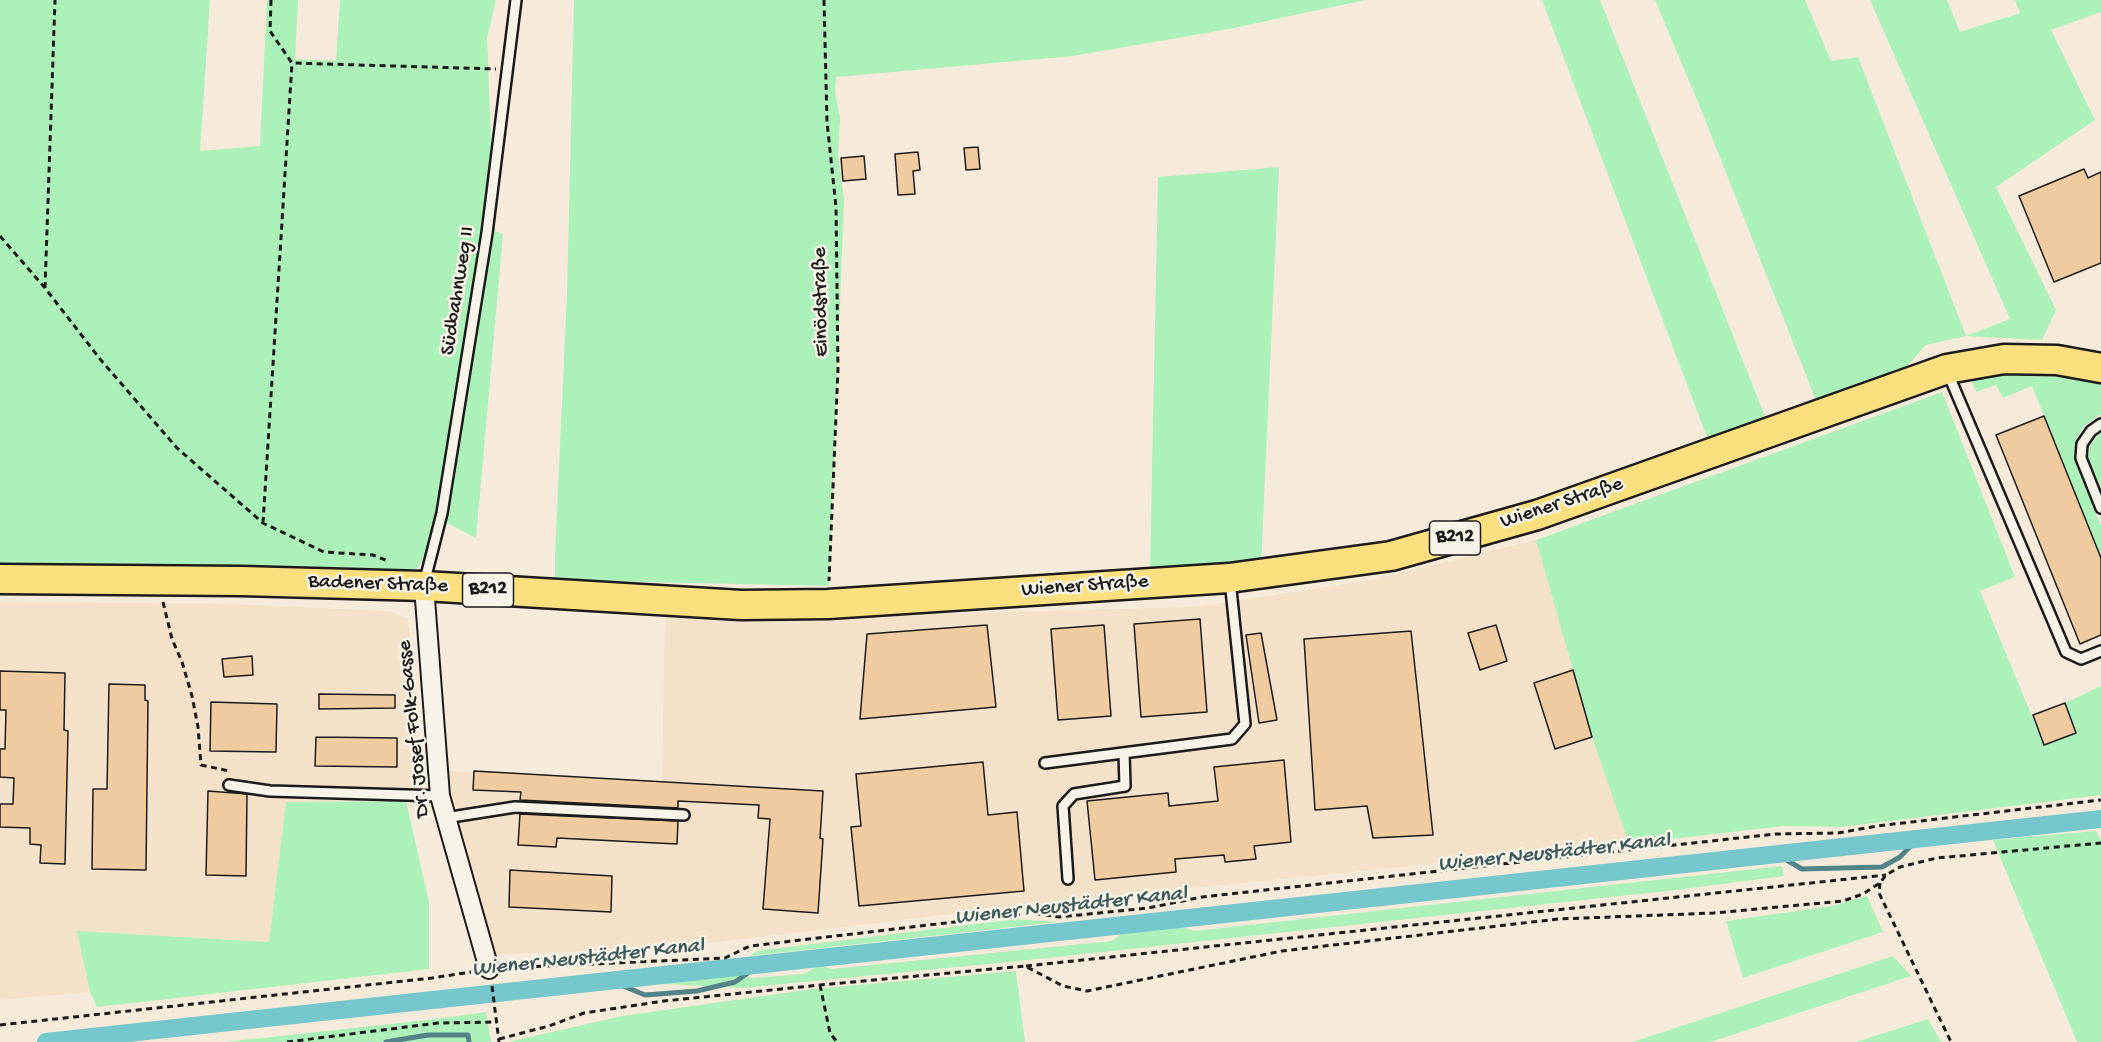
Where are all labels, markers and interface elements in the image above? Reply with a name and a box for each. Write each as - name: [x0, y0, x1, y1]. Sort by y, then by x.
- street label: Südbahnweg II: [436, 225, 482, 357]
- street label: Einödstraße: [808, 247, 836, 357]
- street label: Wiener Straße: [1497, 472, 1627, 536]
- road number: B212: [1430, 521, 1480, 555]
- street label: Badener Straße: [308, 570, 448, 600]
- street label: Wiener Straße: [1021, 570, 1149, 604]
- road number: B212: [462, 573, 514, 607]
- street label: Dr. Josef Folk-Gasse: [393, 639, 437, 819]
- water label: Wiener Neustädter Kanal: [1437, 829, 1671, 879]
- water label: Wiener Neustädter Kanal: [954, 882, 1188, 932]
- water label: Wiener Neustädter Kanal: [471, 934, 705, 984]

